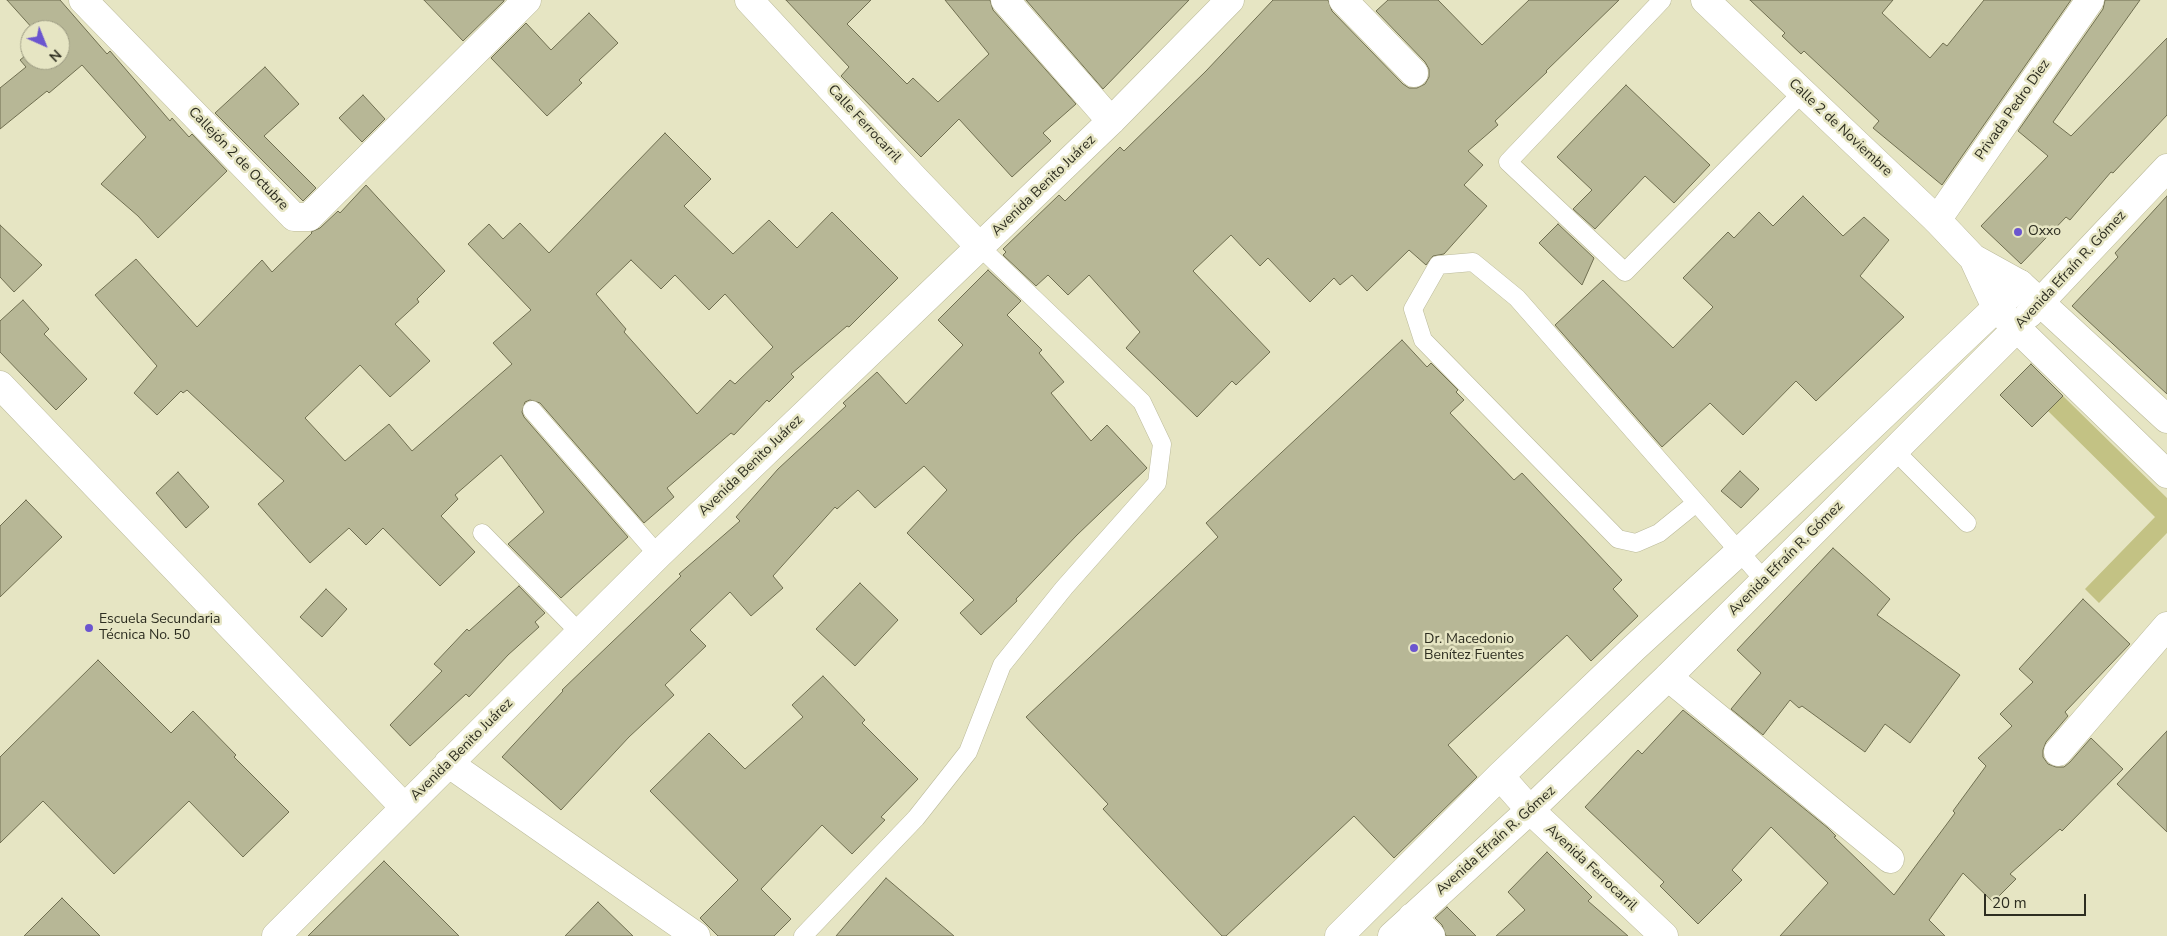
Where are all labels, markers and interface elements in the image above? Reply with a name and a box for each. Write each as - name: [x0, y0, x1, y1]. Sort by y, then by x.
- north arrow: [20, 20, 70, 70]
- text: N: [45, 45, 65, 66]
- street label: Privada Pedro Diez: [1972, 57, 2054, 163]
- street label: Calle 2 de Noviembre: [1785, 76, 1895, 180]
- street label: Calle Ferrocarril: [824, 82, 904, 166]
- street label: Callejón 2 de Octubre: [185, 104, 291, 214]
- street label: Avenida Benito Juárez: [989, 132, 1099, 240]
- street label: Avenida Efraín R. Gómez: [2012, 208, 2130, 332]
- place label: Oxxo: [2028, 224, 2061, 240]
- marker: Oxxo: [2012, 226, 2024, 238]
- street label: Avenida Benito Juárez: [696, 412, 806, 520]
- street label: Avenida Efraín R. Gómez: [1725, 498, 1847, 620]
- place label: Escuela Secundaria Técnica No. 50: [99, 612, 220, 644]
- marker: Escuela Secundaria Técnica No. 50: [83, 622, 95, 634]
- place label: Dr. Macedonio Benítez Fuentes: [1424, 632, 1524, 664]
- marker: Dr. Macedonio Benítez Fuentes: [1408, 642, 1420, 654]
- street label: Avenida Benito Juárez: [407, 695, 517, 805]
- street label: Avenida Efraín R. Gómez: [1433, 783, 1559, 899]
- street label: Avenida Ferrocarril: [1542, 821, 1640, 915]
- scale bar: [1987, 884, 2090, 916]
- text: 20 m: [1992, 893, 2027, 913]

